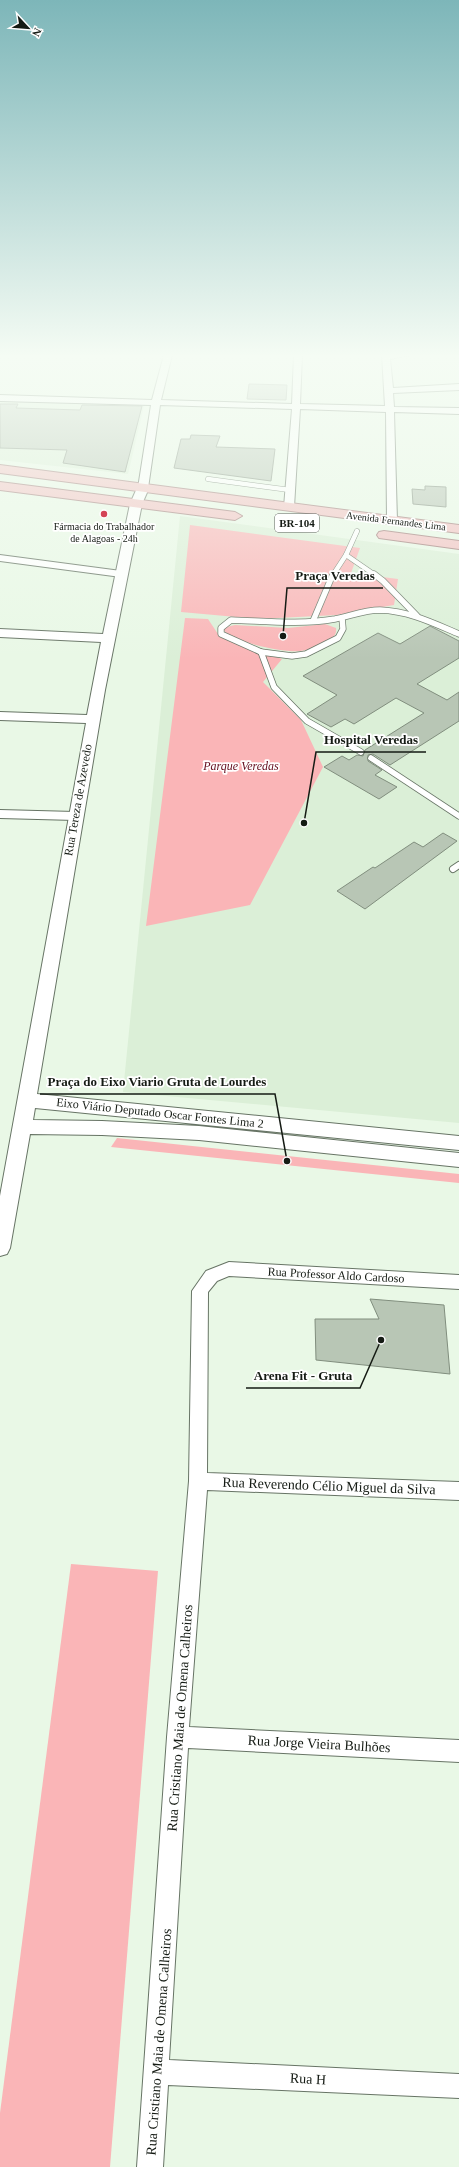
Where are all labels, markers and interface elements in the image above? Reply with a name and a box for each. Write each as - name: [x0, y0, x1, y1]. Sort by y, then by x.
- north arrow: [8, 8, 48, 48]
- text: N: [30, 26, 44, 39]
- marker: Fármacia do Trabalhador de Alagoas - 24h: [99, 509, 109, 519]
- street label: Avenida Fernandes Lima: [346, 509, 447, 533]
- road number: BR-104: [275, 514, 319, 532]
- place label: Fármacia do Trabalhador de Alagoas - 24h: [54, 521, 155, 544]
- callout: Praça Veredas: [287, 563, 383, 588]
- text: Praça Veredas: [295, 568, 375, 583]
- callout: Hospital Veredas: [316, 727, 426, 752]
- text: Hospital Veredas: [324, 732, 418, 747]
- street label: Rua Tereza de Azevedo: [61, 743, 95, 857]
- park label: Parque Veredas: [202, 759, 279, 773]
- callout: Praça do Eixo Viario Gruta de Lourdes: [40, 1069, 275, 1094]
- text: Praça do Eixo Viario Gruta de Lourdes: [48, 1074, 266, 1089]
- street label: Eixo Viário Deputado Oscar Fontes Lima 2: [56, 1095, 264, 1131]
- street label: Rua Professor Aldo Cardoso: [267, 1264, 405, 1286]
- callout: Arena Fit - Gruta: [246, 1363, 360, 1388]
- text: Arena Fit - Gruta: [254, 1368, 353, 1383]
- street label: Rua Reverendo Célio Miguel da Silva: [222, 1475, 437, 1497]
- street label: Rua Cristiano Maia de Omena Calheiros: [165, 1604, 195, 1832]
- street label: Rua Jorge Vieira Bulhões: [247, 1733, 391, 1755]
- street label: Rua Cristiano Maia de Omena Calheiros: [144, 1928, 174, 2156]
- street label: Rua H: [290, 2071, 326, 2087]

